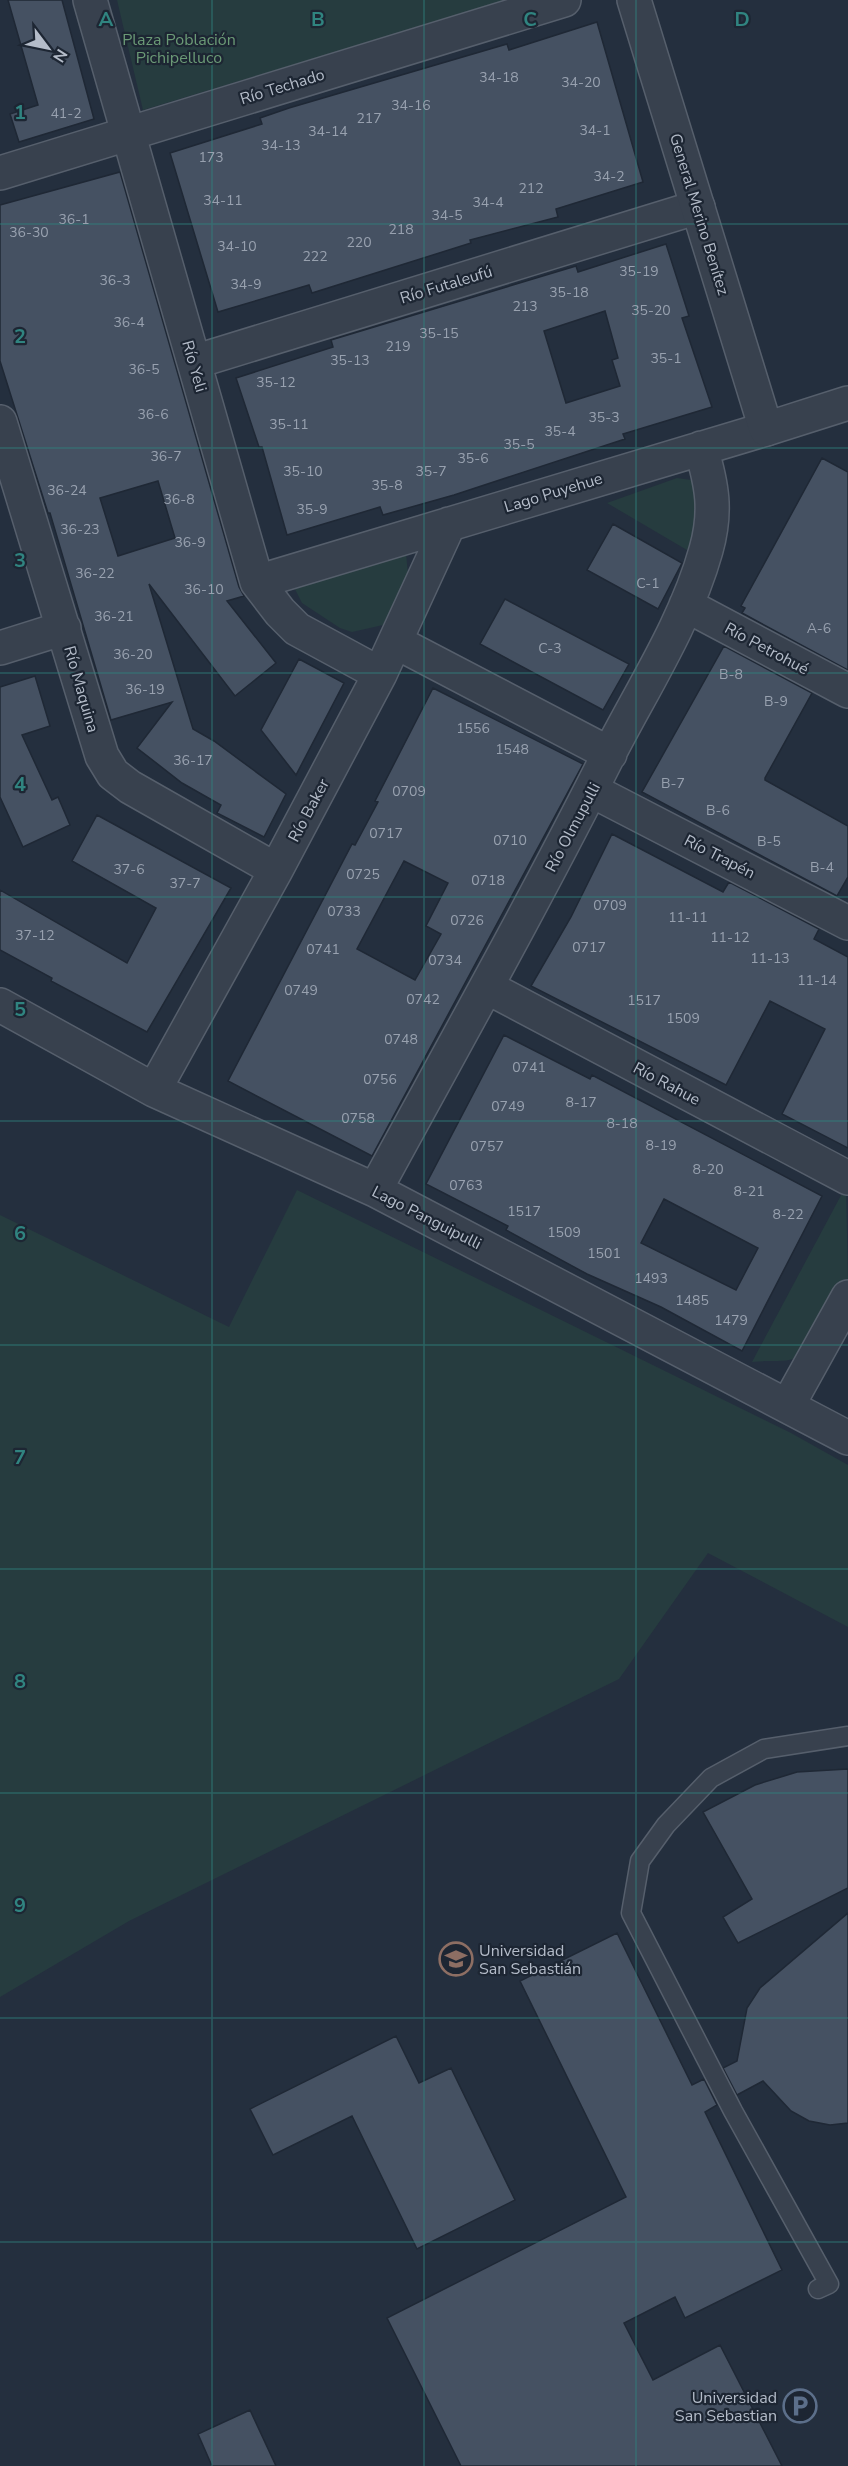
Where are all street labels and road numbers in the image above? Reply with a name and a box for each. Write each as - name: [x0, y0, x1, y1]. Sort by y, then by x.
- street label: Río Techado: [237, 64, 327, 110]
- street label: General Merino Benítez: [664, 131, 734, 298]
- street label: Río Futaleufú: [397, 260, 495, 309]
- street label: Río Yeli: [176, 338, 212, 395]
- street label: Lago Puyehue: [501, 468, 605, 518]
- street label: Río Petrohué: [721, 617, 812, 680]
- street label: Río Maquina: [58, 643, 104, 735]
- street label: Río Baker: [283, 775, 335, 846]
- street label: Río Olmupulli: [540, 779, 606, 876]
- street label: Río Trapén: [680, 830, 759, 884]
- street label: Río Rahue: [629, 1057, 704, 1111]
- street label: Lago Panguipulli: [368, 1181, 485, 1255]

